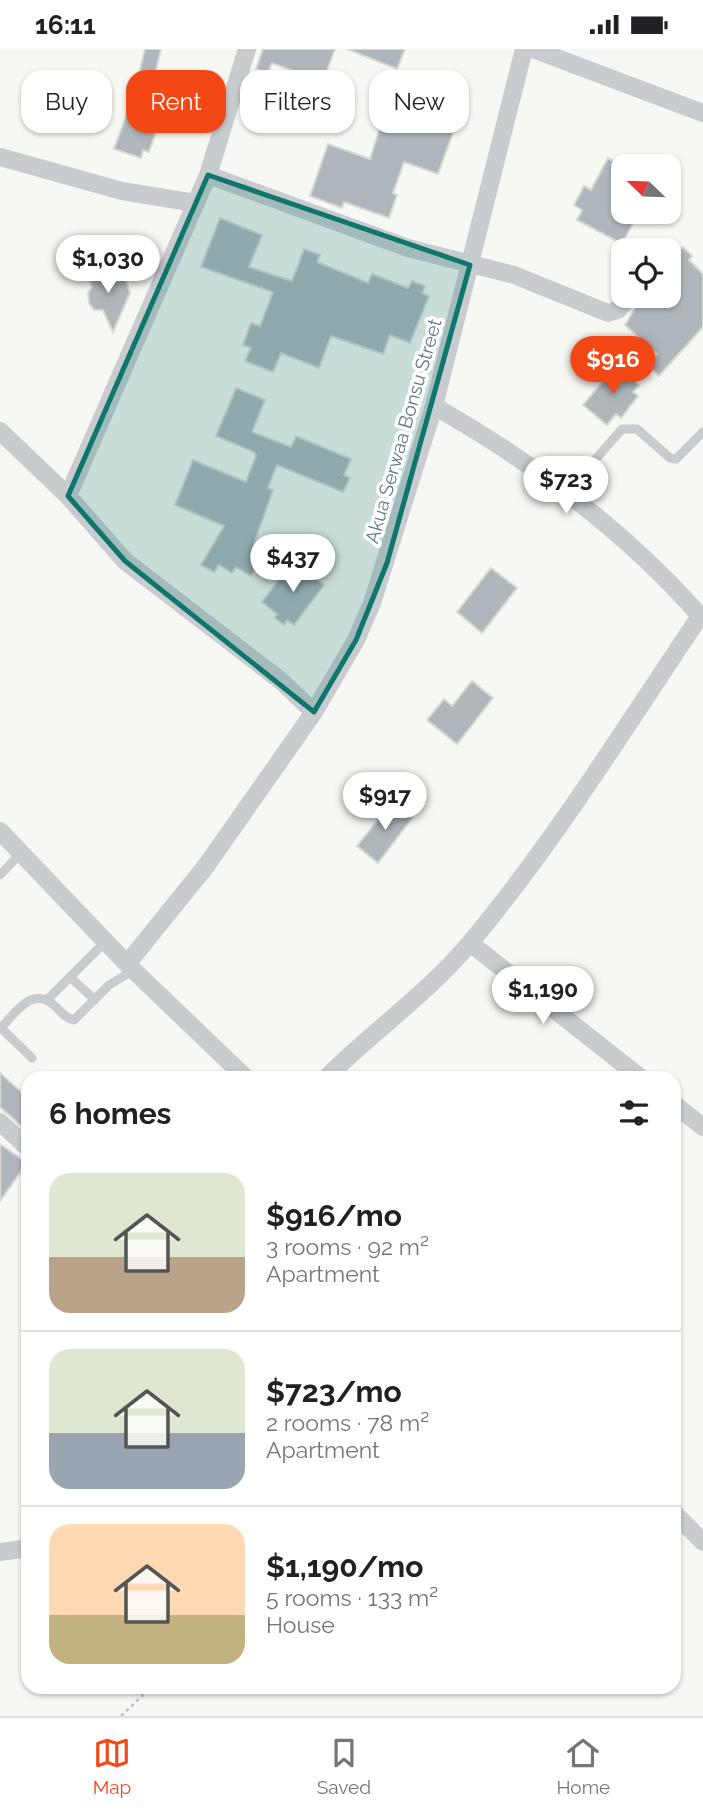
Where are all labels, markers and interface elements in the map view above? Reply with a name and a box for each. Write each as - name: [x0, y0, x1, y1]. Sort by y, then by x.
- text: 16:11: [35, 10, 96, 40]
- chip: Buy: [21, 70, 112, 133]
- chip: Rent: [126, 70, 226, 133]
- chip: Filters: [240, 70, 355, 133]
- chip: New: [369, 70, 469, 133]
- north arrow: [611, 154, 681, 224]
- map controls: [611, 154, 681, 308]
- pin: $1,030: [51, 236, 165, 295]
- button: locate: [611, 238, 681, 308]
- text: $1,030: [72, 244, 144, 271]
- street label: Akua Serwaa Bonsu Street: [360, 316, 446, 546]
- pin: $916: [572, 337, 654, 396]
- text: $916: [586, 345, 640, 372]
- pin: $723: [525, 456, 607, 516]
- text: $723: [539, 465, 593, 492]
- pin: $437: [252, 535, 334, 594]
- text: $437: [266, 543, 320, 570]
- pin: $917: [344, 773, 426, 832]
- text: $917: [359, 781, 411, 808]
- pin: $1,190: [486, 967, 600, 1026]
- text: $1,190: [508, 975, 578, 1002]
- icon: filters: [615, 1094, 653, 1132]
- text: 6 homes: [49, 1096, 171, 1131]
- text: $916/mo: [266, 1198, 402, 1233]
- icon: home: [105, 1201, 189, 1285]
- text: 3 rooms · 92 m²: [266, 1233, 429, 1260]
- text: Apartment: [266, 1260, 380, 1287]
- text: $723/mo: [266, 1374, 402, 1409]
- icon: home: [105, 1377, 189, 1461]
- text: 2 rooms · 78 m²: [266, 1409, 429, 1436]
- text: Apartment: [266, 1436, 380, 1463]
- text: $1,190/mo: [266, 1549, 423, 1584]
- icon: home: [105, 1552, 189, 1636]
- text: 5 rooms · 133 m²: [266, 1584, 438, 1611]
- text: House: [266, 1611, 335, 1638]
- tab: Map: [93, 1734, 131, 1798]
- tab: Saved: [317, 1734, 371, 1798]
- tab: Home: [556, 1734, 610, 1798]

